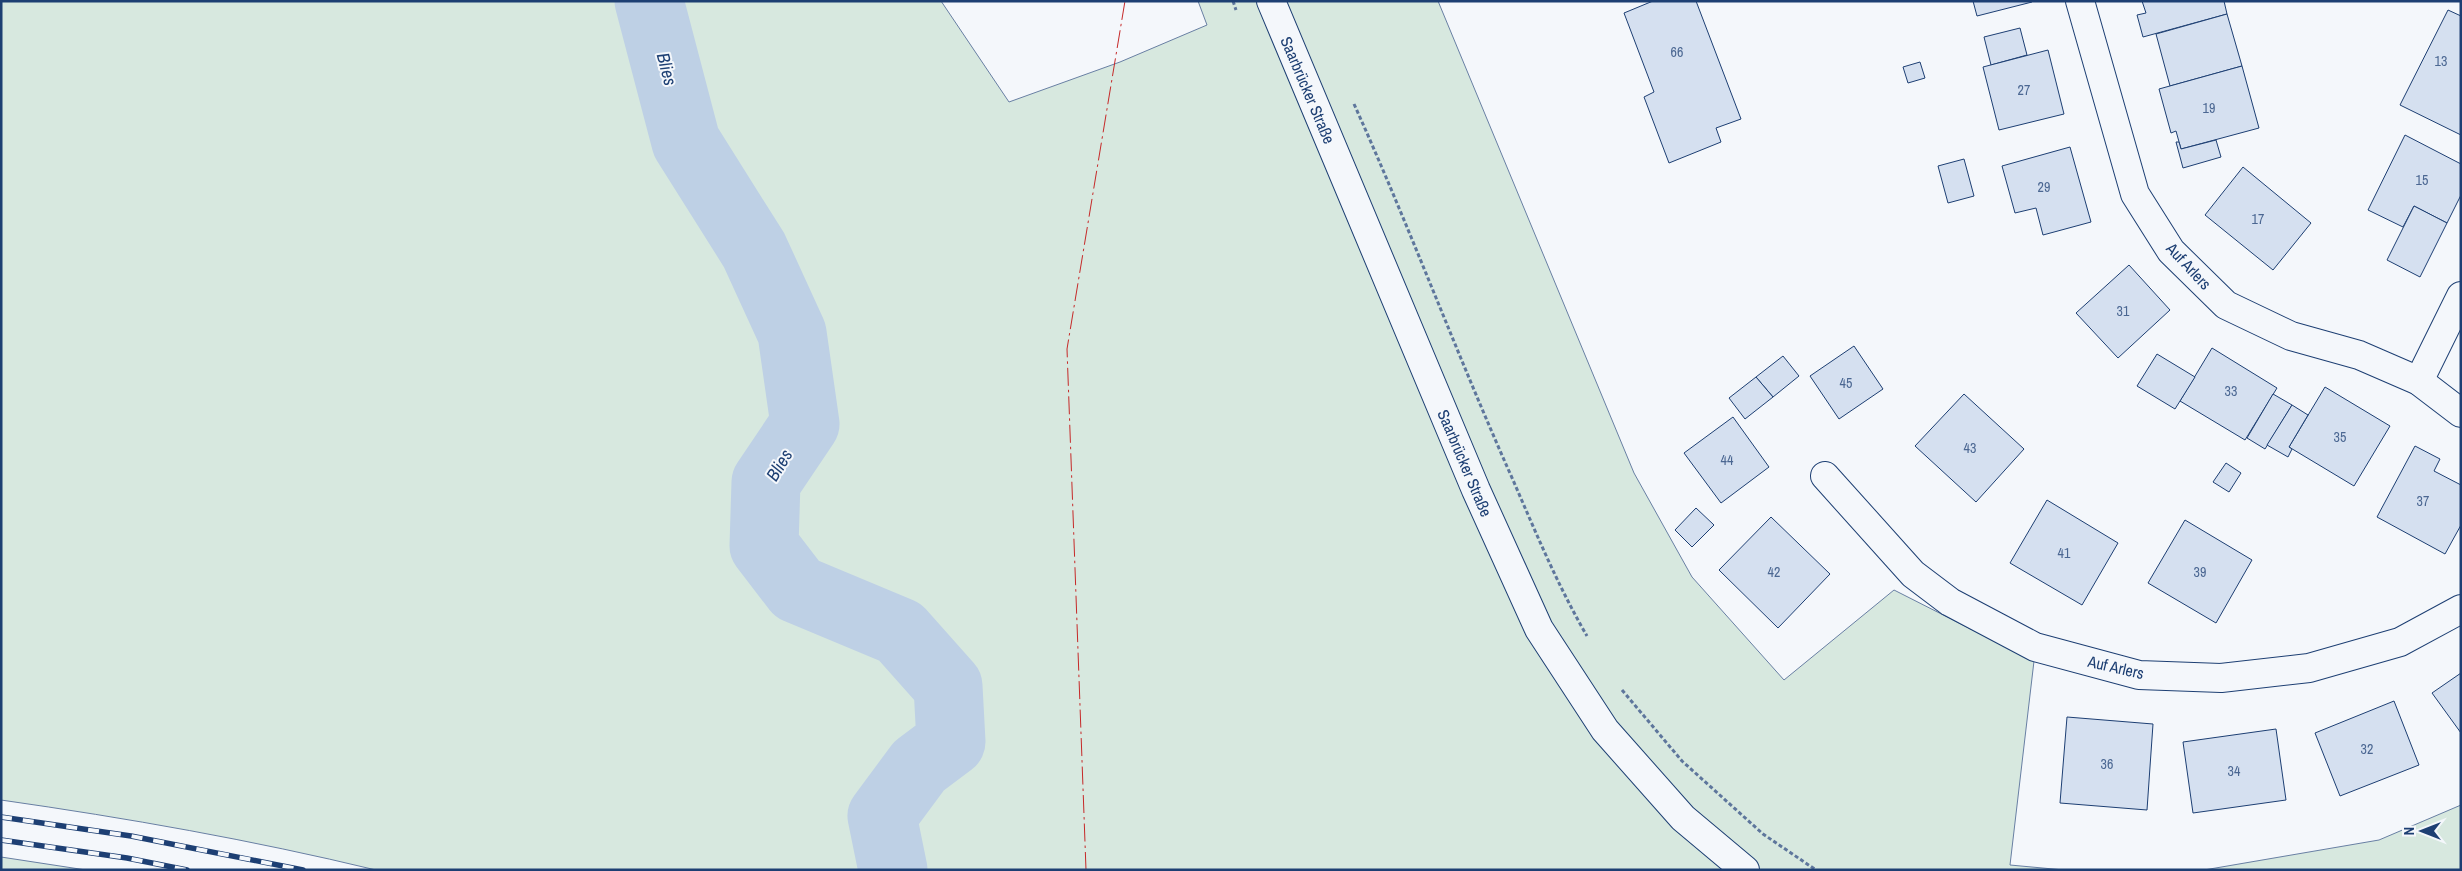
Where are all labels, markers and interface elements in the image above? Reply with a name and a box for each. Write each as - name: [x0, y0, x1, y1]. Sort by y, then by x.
- street label: Saarbrücker Straße: [1276, 33, 1340, 147]
- house number: 66: [1671, 43, 1683, 61]
- water label: Blies: [651, 50, 683, 88]
- house number: 13: [2435, 52, 2447, 70]
- house number: 27: [2018, 81, 2030, 99]
- house number: 19: [2203, 99, 2215, 117]
- house number: 15: [2416, 171, 2428, 189]
- house number: 29: [2038, 178, 2050, 196]
- house number: 17: [2252, 210, 2264, 228]
- street label: Auf Arlers: [2161, 237, 2216, 294]
- house number: 31: [2117, 302, 2130, 320]
- house number: 45: [1840, 374, 1852, 392]
- house number: 33: [2225, 382, 2237, 400]
- street label: Saarbrücker Straße: [1433, 406, 1497, 520]
- house number: 35: [2334, 428, 2346, 446]
- house number: 43: [1964, 439, 1976, 457]
- water label: Blies: [760, 444, 798, 486]
- house number: 44: [1721, 451, 1734, 469]
- house number: 37: [2417, 492, 2429, 510]
- house number: 41: [2058, 544, 2071, 562]
- house number: 42: [1768, 563, 1780, 581]
- house number: 39: [2194, 563, 2206, 581]
- street label: Auf Arlers: [2085, 650, 2146, 684]
- house number: 32: [2361, 740, 2373, 758]
- house number: 36: [2101, 755, 2113, 773]
- house number: 34: [2228, 762, 2241, 780]
- north arrow: [2397, 806, 2447, 856]
- text: N: [2400, 827, 2418, 835]

